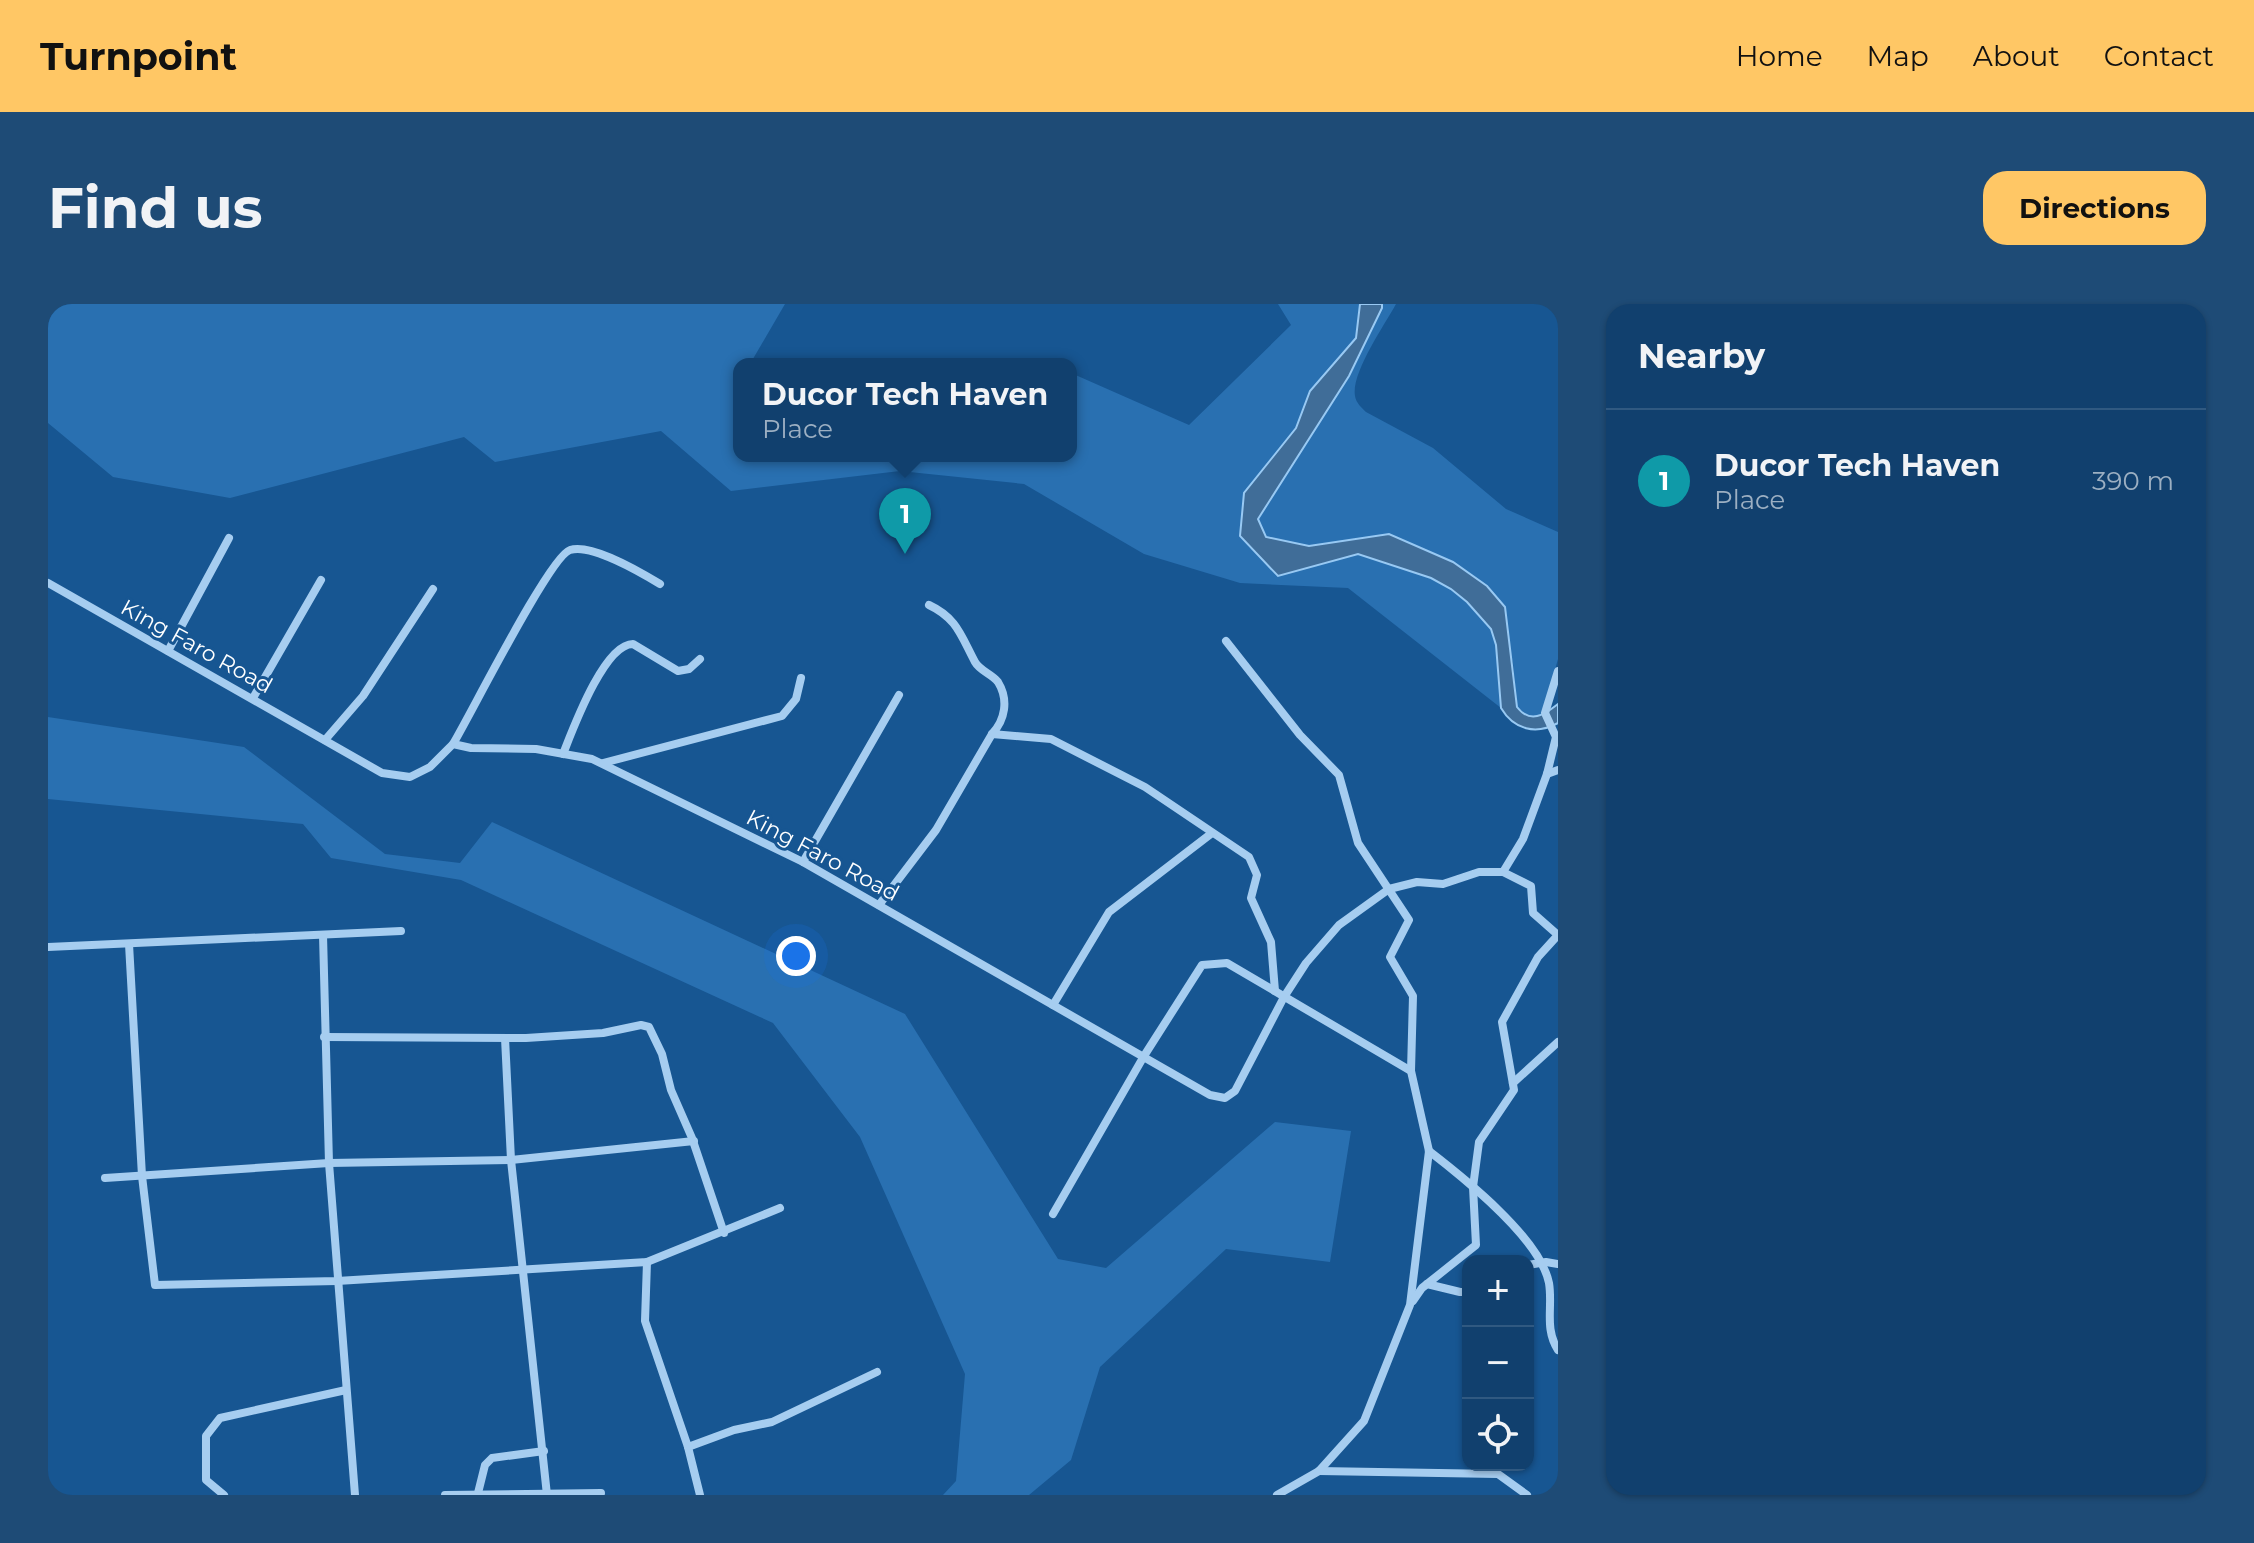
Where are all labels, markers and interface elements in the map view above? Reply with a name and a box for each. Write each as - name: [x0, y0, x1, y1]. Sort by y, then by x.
- text: Turnpoint: [40, 33, 237, 80]
- text: Home: [1736, 39, 1823, 73]
- text: Map: [1867, 39, 1929, 73]
- text: About: [1973, 39, 2060, 73]
- text: Contact: [2104, 39, 2214, 73]
- button: Directions: [1983, 171, 2206, 245]
- text: Find us: [48, 174, 262, 242]
- text: Nearby: [1638, 335, 1765, 377]
- popup: [733, 358, 1077, 462]
- text: Ducor Tech Haven: [762, 376, 1048, 413]
- text: Place: [762, 413, 833, 445]
- text: Ducor Tech Haven: [1714, 447, 2000, 484]
- text: 1: [1659, 465, 1669, 497]
- text: 390 m: [2092, 465, 2174, 497]
- text: Place: [1714, 484, 1785, 516]
- pin: 1: [879, 488, 931, 554]
- street label: King Faro Road: [116, 594, 277, 699]
- street label: King Faro Road: [742, 804, 904, 907]
- your location: [776, 936, 816, 976]
- map controls: [1462, 1255, 1534, 1471]
- button: +: [1462, 1255, 1534, 1327]
- button: −: [1462, 1327, 1534, 1399]
- button: locate: [1462, 1399, 1534, 1471]

